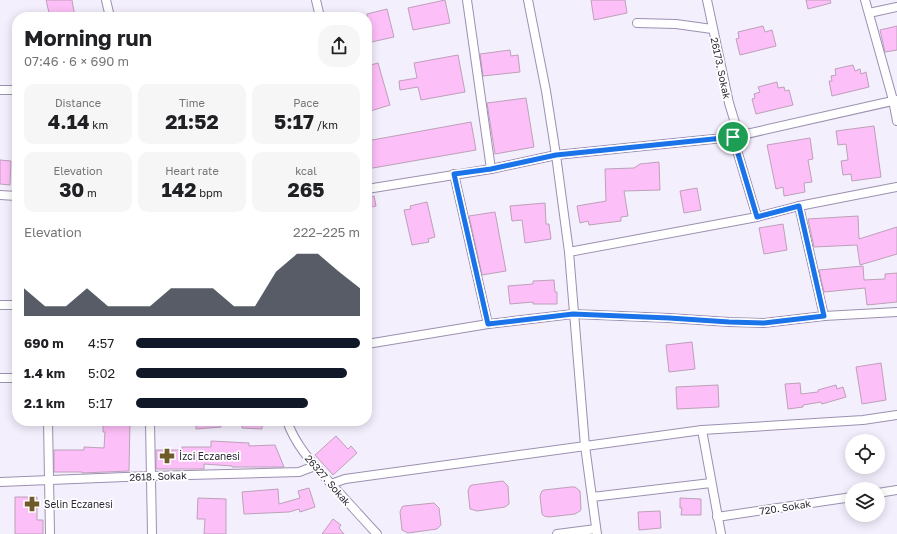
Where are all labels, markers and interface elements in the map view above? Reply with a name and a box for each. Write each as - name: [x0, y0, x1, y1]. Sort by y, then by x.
- text: Morning run: [24, 24, 152, 51]
- button: share: [318, 25, 360, 67]
- street label: 26173. Sokak: [709, 36, 733, 100]
- text: 07:46 · 6 × 690 m: [24, 53, 129, 69]
- text: Distance: [55, 96, 101, 109]
- text: Time: [179, 96, 205, 109]
- text: Pace: [293, 96, 319, 109]
- text: 4.14: [48, 109, 90, 133]
- text: 21:52: [165, 109, 219, 133]
- text: 5:17: [274, 109, 314, 133]
- text: km: [90, 118, 108, 131]
- text: /km: [314, 118, 338, 131]
- pin: [716, 120, 750, 154]
- icon: arrive: [722, 126, 744, 148]
- text: Elevation: [54, 164, 102, 177]
- text: Heart rate: [165, 164, 219, 177]
- text: kcal: [295, 164, 317, 177]
- text: 30: [59, 177, 84, 201]
- text: 142: [161, 177, 196, 201]
- text: 265: [287, 177, 325, 201]
- text: m: [84, 186, 97, 199]
- text: bpm: [196, 186, 223, 199]
- text: Elevation: [24, 224, 82, 240]
- text: 222–225 m: [293, 224, 360, 240]
- text: 690 m: [24, 335, 64, 351]
- text: 4:57: [88, 335, 114, 351]
- text: 1.4 km: [24, 365, 65, 381]
- text: 5:02: [88, 365, 115, 381]
- text: 2.1 km: [24, 395, 65, 411]
- text: 5:17: [88, 395, 113, 411]
- map controls: [845, 434, 885, 522]
- button: locate: [845, 434, 885, 474]
- pharmacy icon: İzci Eczanesi: [158, 447, 176, 465]
- place label: İzci Eczanesi: [179, 449, 240, 462]
- street label: 26327. Sokak: [303, 452, 354, 508]
- street label: 2618. Sokak: [129, 469, 187, 483]
- button: layers: [845, 482, 885, 522]
- pharmacy icon: Selin Eczanesi: [23, 495, 41, 513]
- street label: 720. Sokak: [758, 497, 812, 517]
- place label: Selin Eczanesi: [44, 498, 113, 510]

